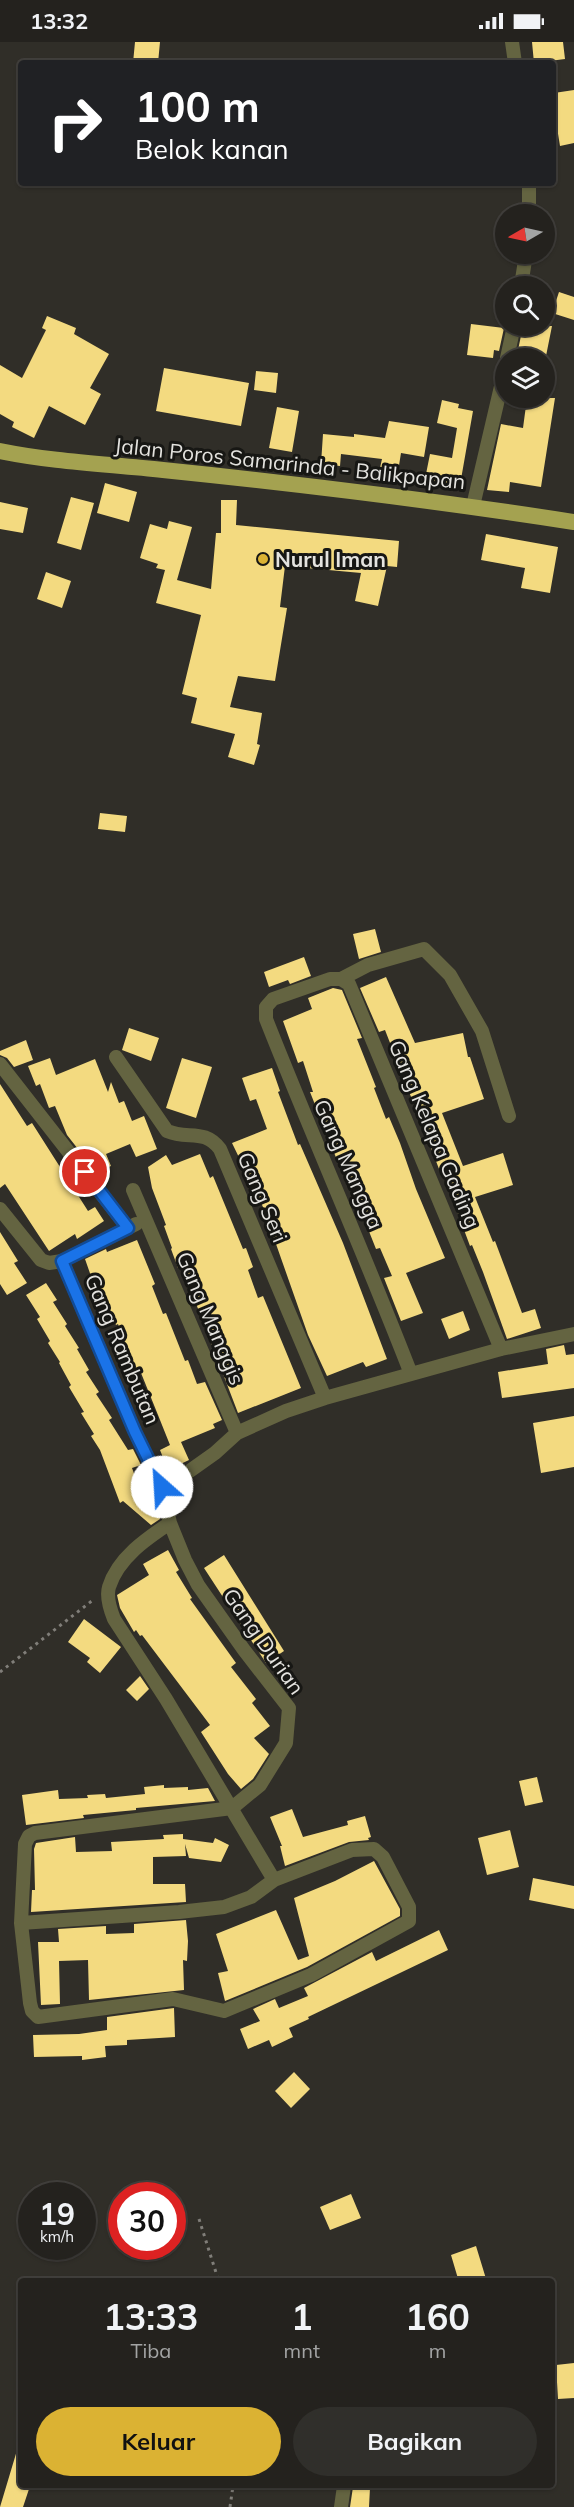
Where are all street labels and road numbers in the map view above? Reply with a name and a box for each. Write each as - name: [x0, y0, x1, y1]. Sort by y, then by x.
- street label: Jalan Poros Samarinda - Balikpapan: [113, 432, 467, 494]
- street label: Gang Kelapa Gading: [384, 1036, 486, 1232]
- street label: Gang Mangga: [309, 1095, 389, 1233]
- street label: Gang Seri: [232, 1148, 294, 1246]
- street label: Gang Manggis: [171, 1248, 251, 1388]
- street label: Gang Rambutan: [80, 1270, 166, 1428]
- street label: Gang Durian: [218, 1583, 310, 1699]

